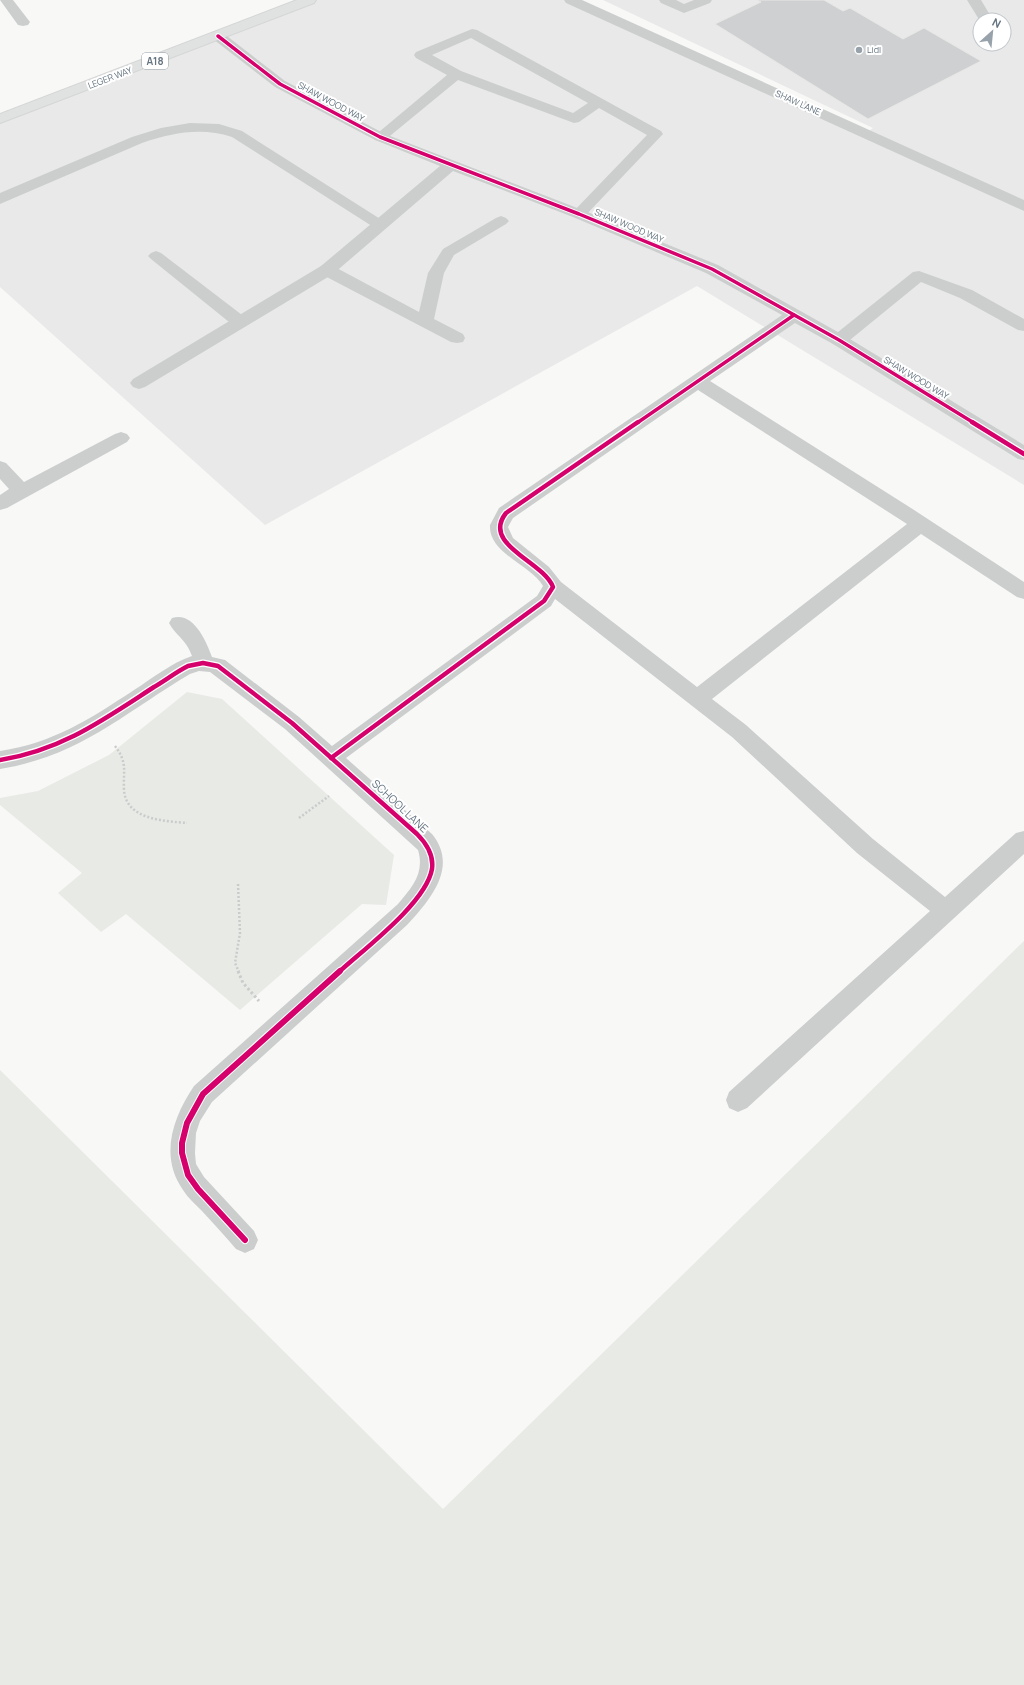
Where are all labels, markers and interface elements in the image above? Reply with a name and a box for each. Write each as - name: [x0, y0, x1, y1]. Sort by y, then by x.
- north arrow: [972, 12, 1012, 52]
- text: N: [990, 14, 1004, 31]
- place label: Lidl: [867, 43, 881, 56]
- marker: Lidl: [854, 45, 864, 55]
- road number: A18: [142, 53, 168, 69]
- street label: LEGER WAY: [86, 63, 134, 92]
- street label: SHAW WOOD WAY: [295, 78, 367, 125]
- street label: SHAW LANE: [773, 87, 823, 118]
- street label: SHAW WOOD WAY: [593, 205, 666, 246]
- street label: SHAW WOOD WAY: [881, 353, 951, 402]
- street label: SCHOOL LANE: [369, 776, 432, 836]

